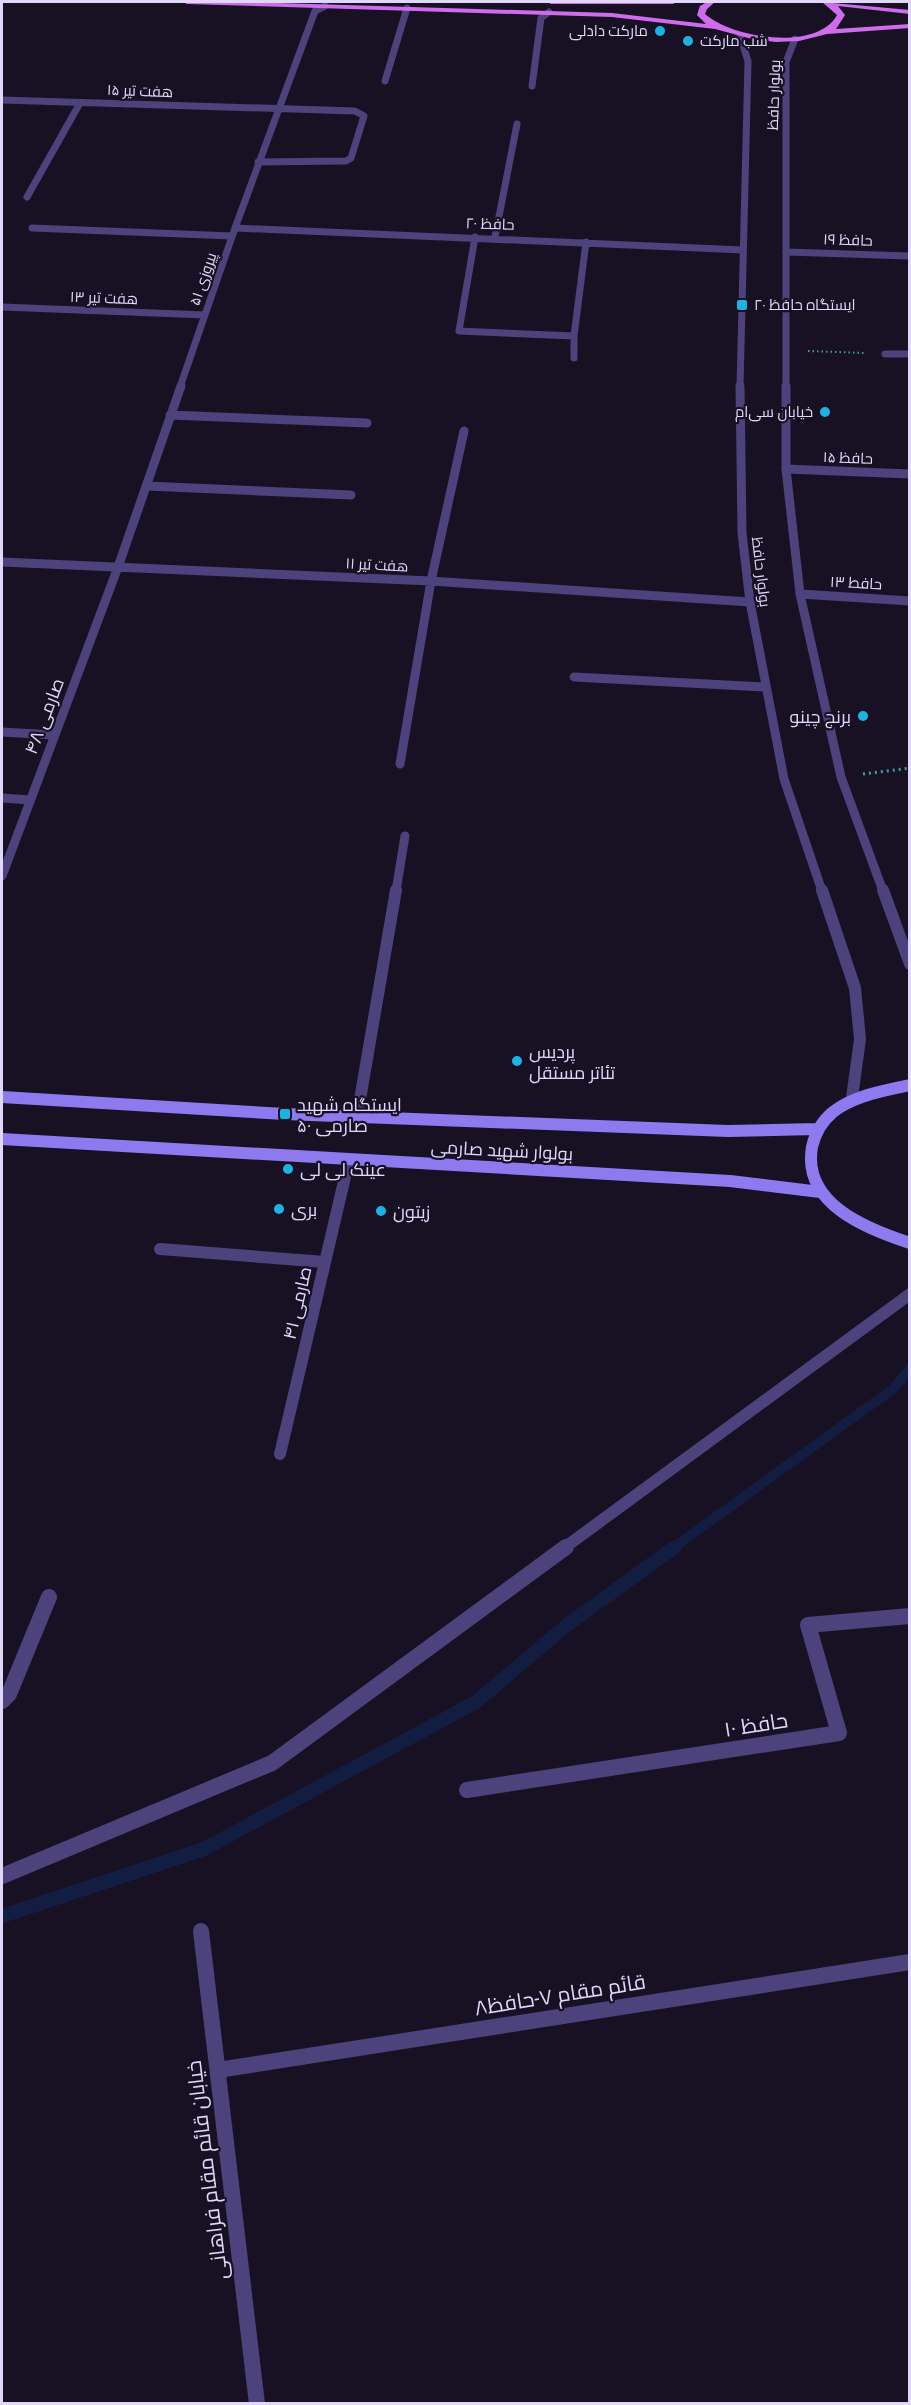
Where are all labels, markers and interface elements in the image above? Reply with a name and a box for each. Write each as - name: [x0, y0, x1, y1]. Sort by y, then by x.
- place label: مارکت دادلی: [569, 22, 648, 41]
- marker: مارکت دادلی: [653, 24, 667, 38]
- place label: شب مارکت: [700, 32, 768, 50]
- marker: شب مارکت: [681, 34, 695, 48]
- street label: بولوار حافظ: [764, 59, 784, 131]
- street label: هفت تیر ۱۵: [106, 81, 174, 101]
- street label: حافظ ۲۰: [465, 214, 515, 234]
- street label: حافظ ۱۹: [823, 230, 873, 250]
- street label: پیروزی ۵۱: [186, 250, 221, 308]
- street label: هفت تیر ۱۳: [70, 288, 138, 308]
- place label: ایستگاه حافظ ۲۰: [754, 296, 856, 314]
- marker: ایستگاه حافظ ۲۰: [735, 298, 749, 312]
- place label: خیابان سی‌ام: [735, 403, 813, 422]
- marker: خیابان سی‌ام: [818, 405, 832, 419]
- street label: حافظ ۱۵: [823, 448, 873, 468]
- street label: بولوار حافظ: [748, 536, 774, 608]
- street label: هفت تیر ۱۱: [345, 554, 409, 576]
- street label: حافط ۱۳: [830, 573, 882, 593]
- street label: صارمی ۴۸: [20, 675, 69, 757]
- place label: برنج چینو: [790, 706, 851, 729]
- marker: برنج چینو: [856, 709, 870, 723]
- place label: پردیس تئاتر مستقل: [529, 1041, 615, 1084]
- marker: پردیس تئاتر مستقل: [510, 1054, 524, 1068]
- place label: ایستگاه شهید صارمی ۵۰: [297, 1094, 402, 1137]
- marker: ایستگاه شهید صارمی ۵۰: [278, 1107, 292, 1121]
- street label: بولوار شهید صارمی: [430, 1136, 574, 1165]
- place label: عینک لی لی: [300, 1159, 386, 1181]
- marker: عینک لی لی: [281, 1162, 295, 1176]
- place label: بری: [291, 1199, 317, 1221]
- place label: زیتون: [393, 1201, 430, 1223]
- marker: بری: [272, 1202, 286, 1216]
- marker: زیتون: [374, 1204, 388, 1218]
- street label: صارمی ۴۱: [278, 1265, 317, 1342]
- street label: حافظ ۱۰: [723, 1708, 789, 1742]
- street label: قائم مقام ۷-حافظ۸: [473, 1970, 648, 2022]
- street label: خیابان قائم مقام فراهانی: [182, 2059, 234, 2281]

